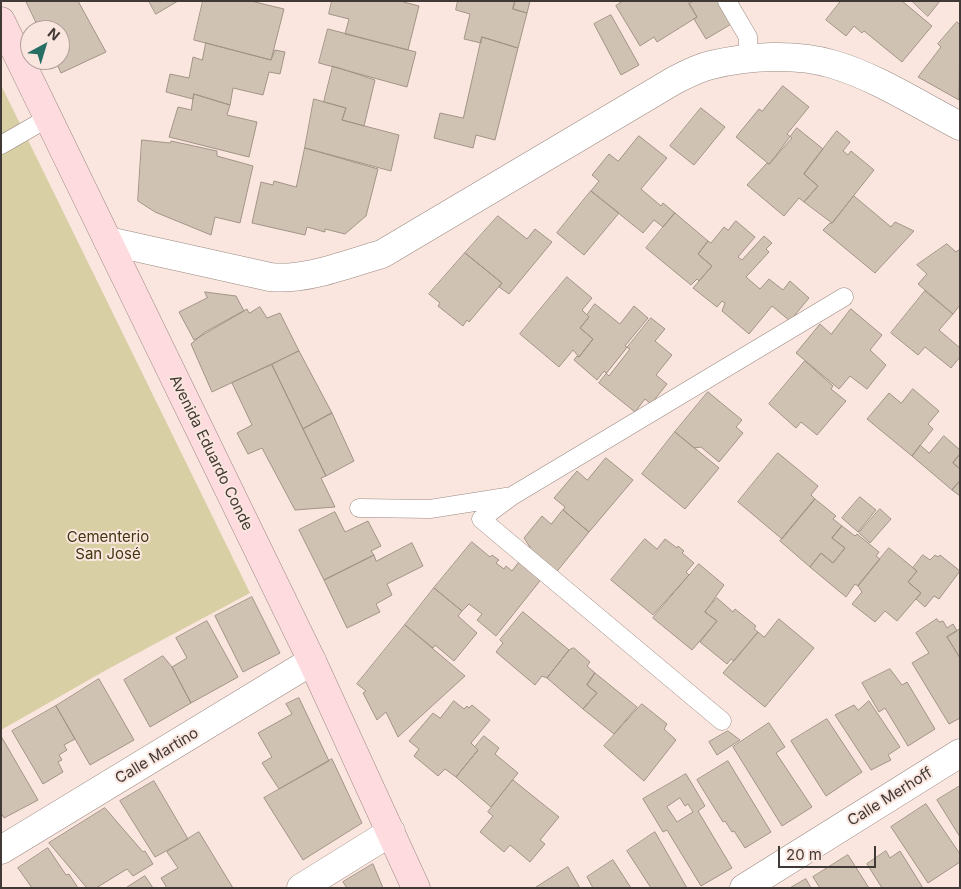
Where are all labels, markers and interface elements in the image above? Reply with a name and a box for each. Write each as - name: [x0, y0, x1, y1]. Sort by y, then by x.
- north arrow: [20, 20, 70, 70]
- text: N: [45, 24, 64, 44]
- street label: Avenida Eduardo Conde: [166, 372, 256, 534]
- park label: Cementerio San José: [67, 528, 149, 563]
- street label: Calle Martino: [112, 724, 202, 788]
- street label: Calle Merhoff: [844, 764, 936, 830]
- scale bar: [781, 836, 878, 868]
- text: 20 m: [786, 845, 822, 864]

